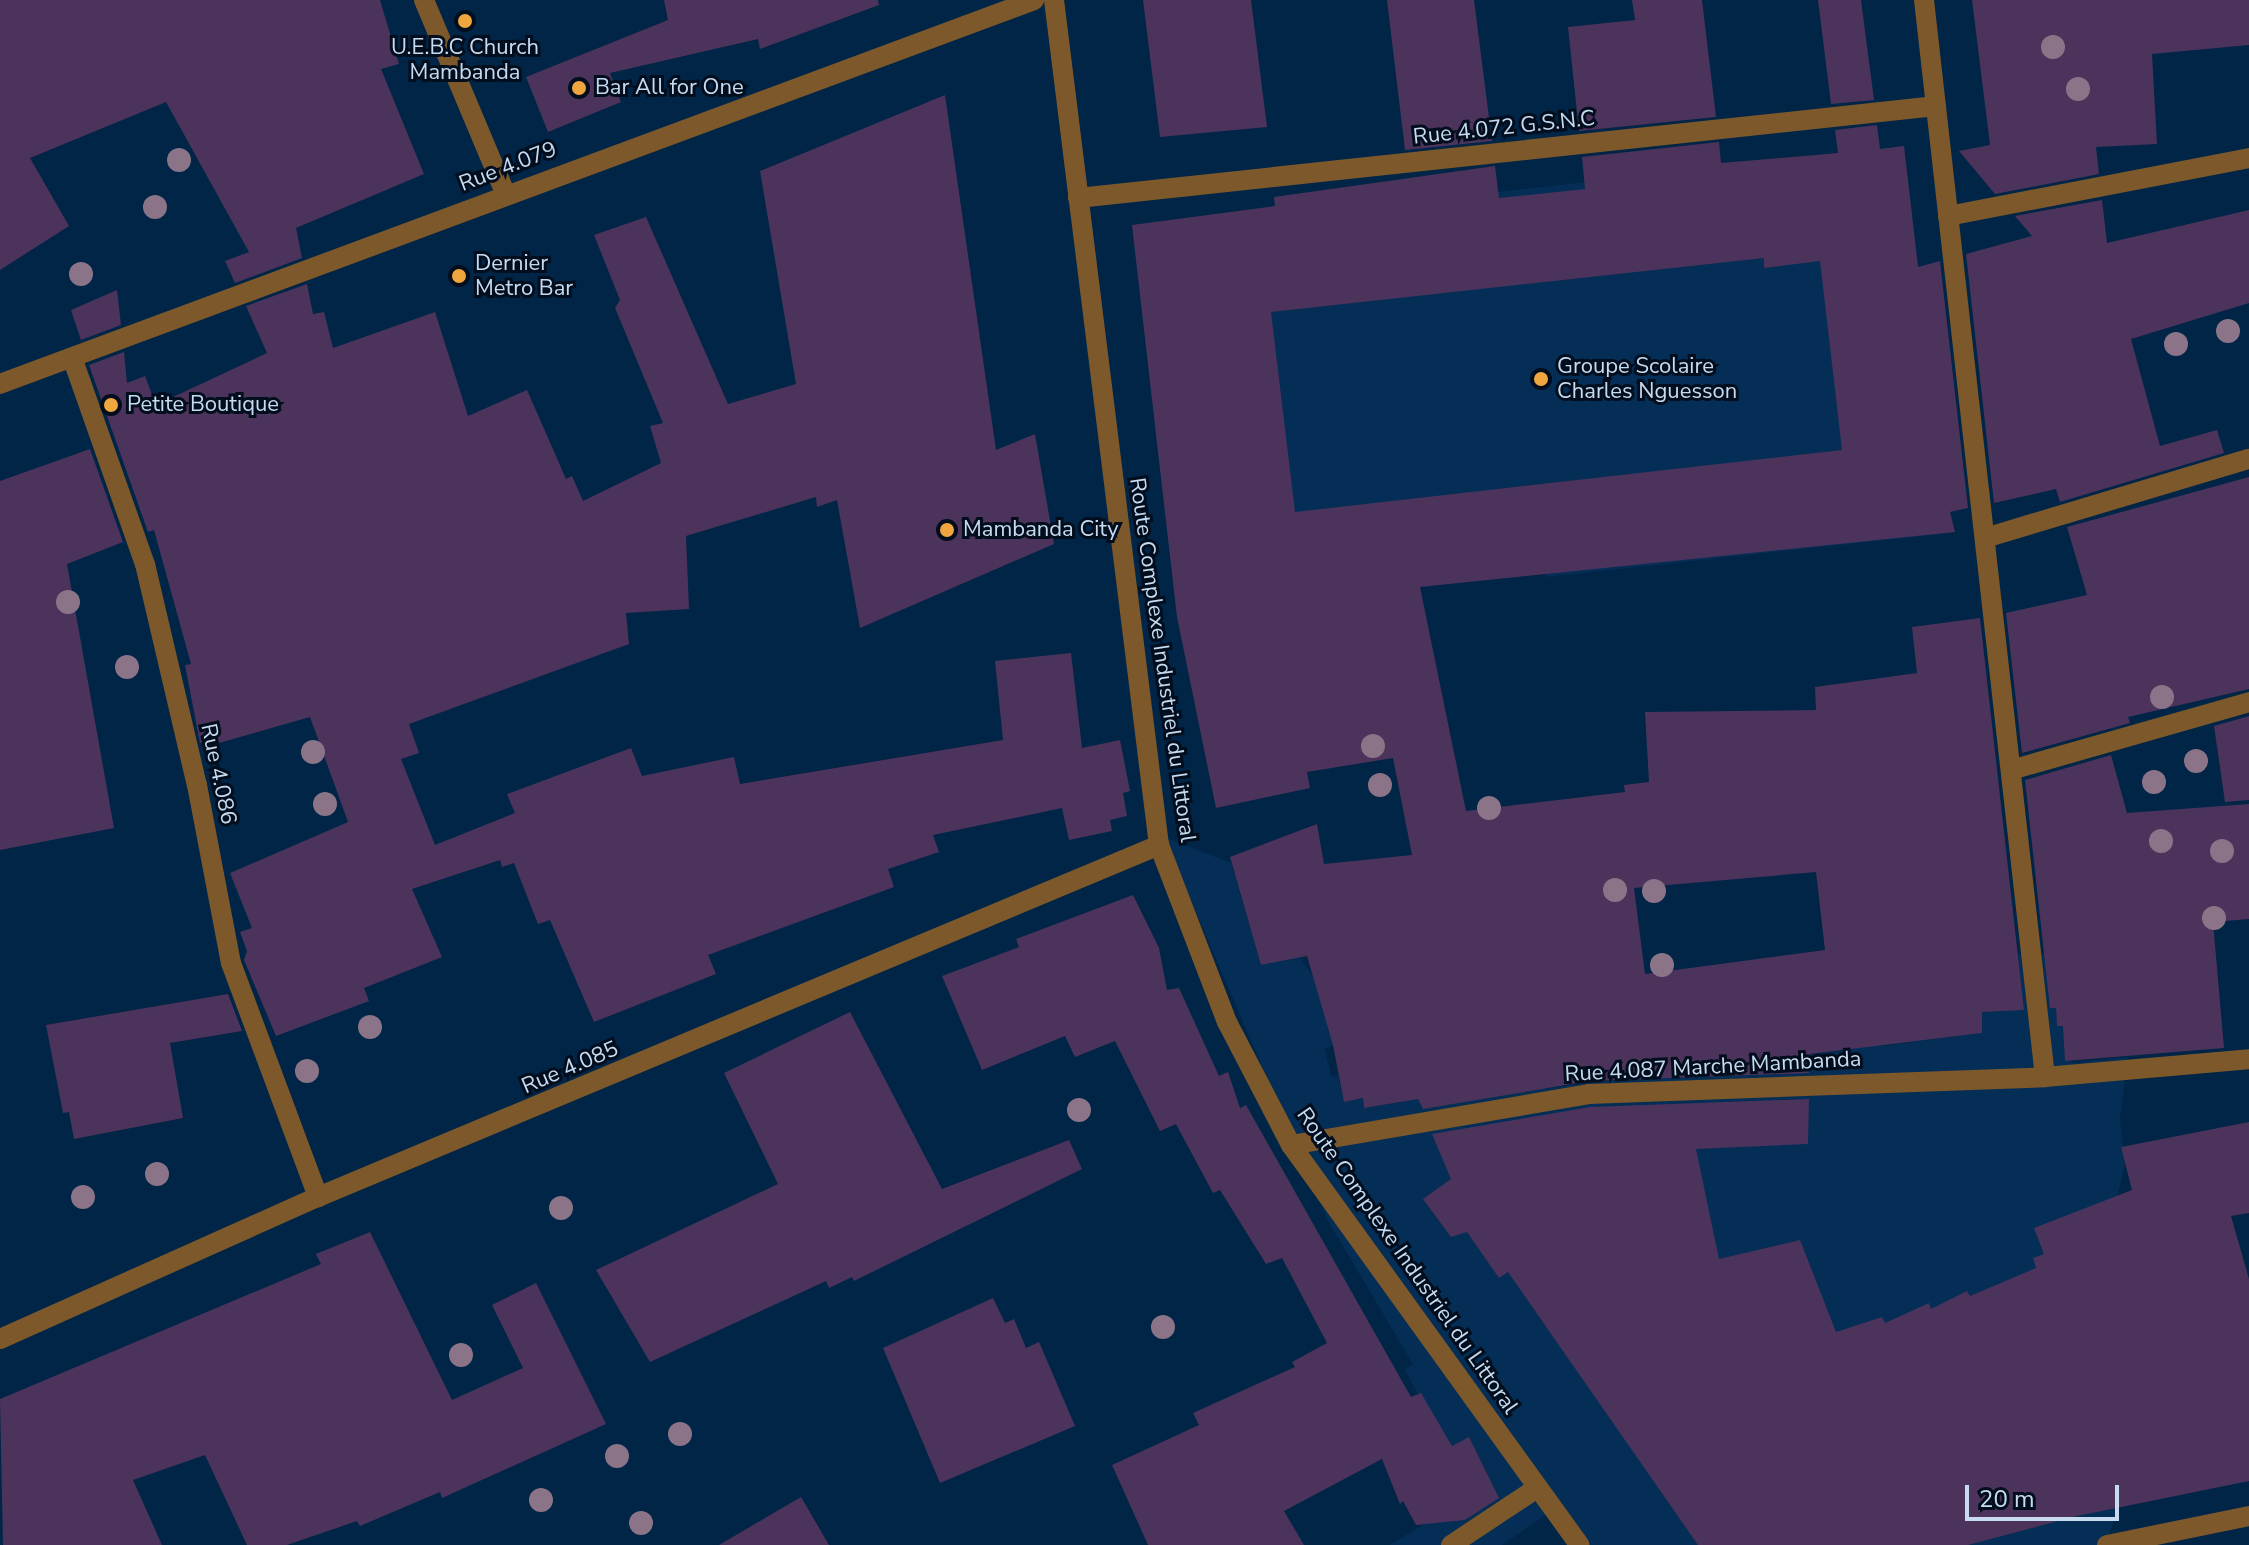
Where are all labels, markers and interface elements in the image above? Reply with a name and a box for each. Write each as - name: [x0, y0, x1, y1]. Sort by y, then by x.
- marker: U.E.B.C Church Mambanda: [456, 12, 474, 30]
- place label: U.E.B.C Church Mambanda: [391, 34, 539, 86]
- place label: Bar All for One: [595, 75, 744, 101]
- marker: Bar All for One: [570, 79, 588, 97]
- street label: Rue 4.072 G.S.N.C: [1412, 105, 1596, 151]
- street label: Rue 4.079: [456, 136, 560, 198]
- place label: Dernier Metro Bar: [475, 250, 573, 302]
- marker: Dernier Metro Bar: [450, 267, 468, 285]
- place label: Groupe Scolaire Charles Nguesson: [1557, 353, 1737, 404]
- marker: Groupe Scolaire Charles Nguesson: [1532, 370, 1550, 388]
- place label: Petite Boutique: [127, 392, 279, 418]
- marker: Petite Boutique: [102, 396, 120, 414]
- street label: Route Complexe Industriel du Littoral: [1123, 476, 1201, 844]
- place label: Mambanda City: [963, 517, 1118, 543]
- marker: Mambanda City: [938, 521, 956, 539]
- street label: Rue 4.086: [194, 721, 242, 827]
- street label: Rue 4.085: [518, 1036, 622, 1100]
- street label: Rue 4.087 Marche Mambanda: [1564, 1046, 1862, 1088]
- street label: Route Complexe Industriel du Littoral: [1291, 1103, 1523, 1419]
- scale bar: [1969, 1469, 2123, 1519]
- text: 20 m: [1979, 1483, 2035, 1515]

